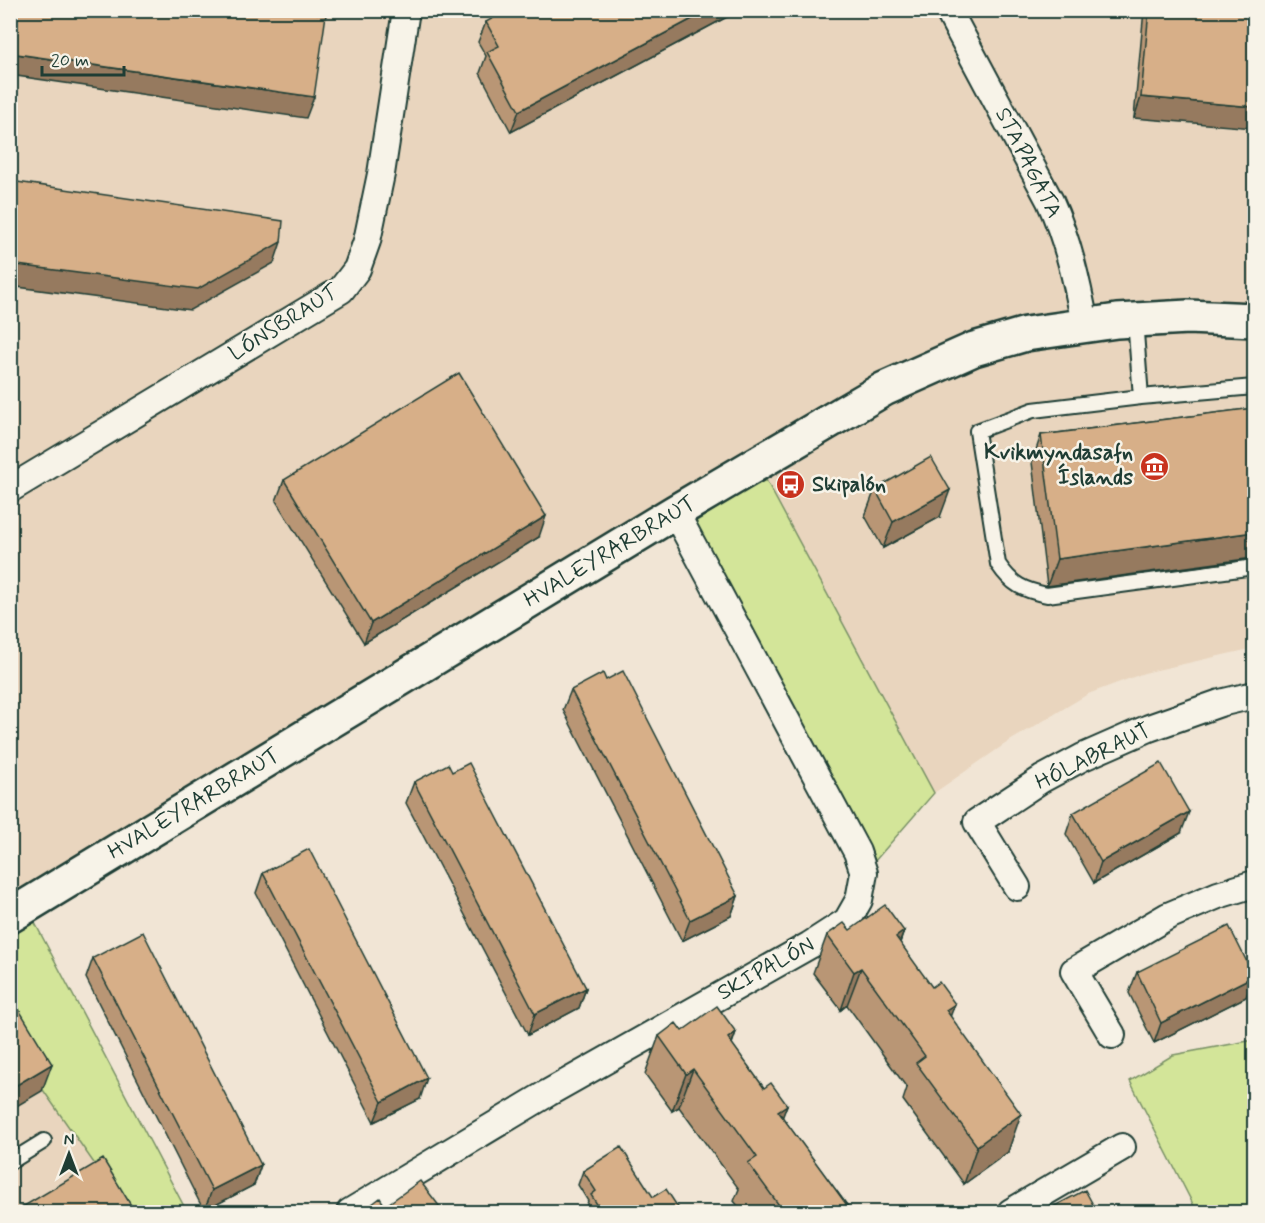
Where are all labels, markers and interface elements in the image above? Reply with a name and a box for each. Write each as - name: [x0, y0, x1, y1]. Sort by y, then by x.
- scale bar: [42, 39, 124, 77]
- text: 20 m: [51, 49, 89, 73]
- street label: STAPAGATA: [988, 103, 1068, 223]
- street label: LÓNSBRAUT: [224, 278, 345, 368]
- place label: Kvikmyndasafn Íslands: [984, 439, 1133, 492]
- museum icon: Kvikmyndasafn Íslands: [1138, 450, 1170, 482]
- bus stop icon: Skipalón: [775, 469, 807, 501]
- place label: Skipalón: [812, 471, 886, 499]
- street label: HVALEYRARBRAUT: [519, 490, 701, 614]
- street label: HÓLABRAUT: [1031, 717, 1155, 797]
- street label: HVALEYRARBRAUT: [103, 742, 285, 866]
- street label: SKIPALÓN: [712, 931, 820, 1007]
- north arrow: [39, 1124, 99, 1184]
- text: N: [64, 1130, 74, 1151]

